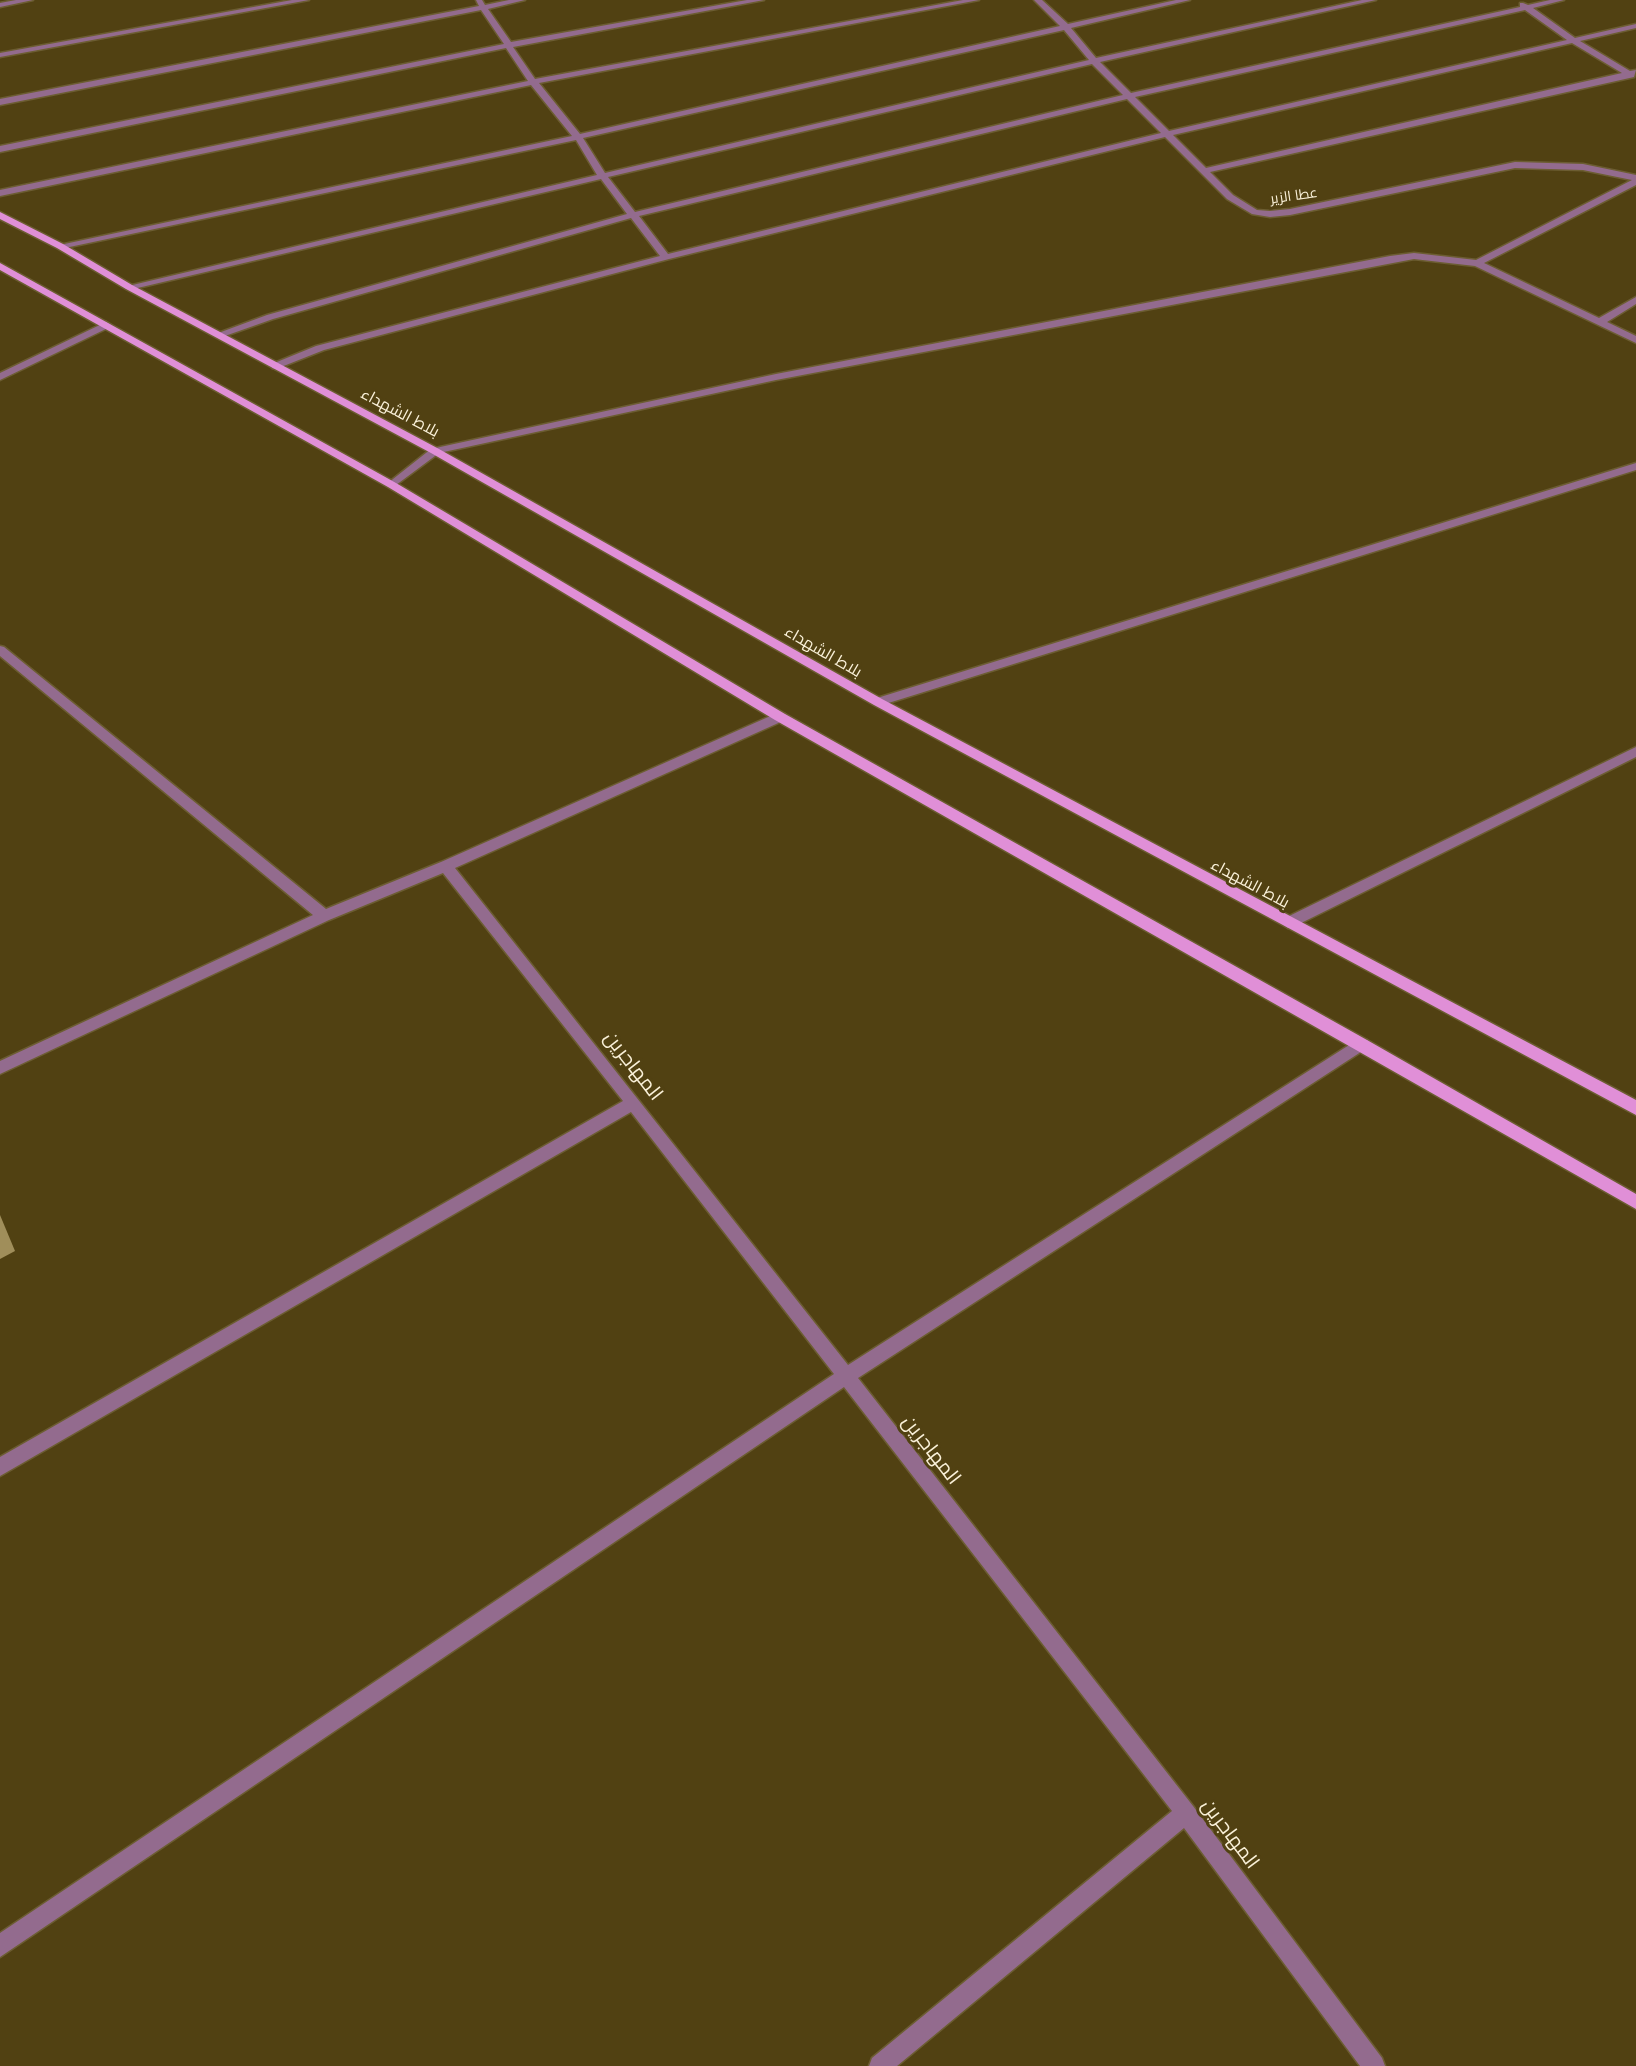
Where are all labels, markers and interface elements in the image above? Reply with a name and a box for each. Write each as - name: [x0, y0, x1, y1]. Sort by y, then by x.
- street label: عطا الزير: [1269, 184, 1319, 208]
- street label: بلاط الشهداء: [358, 384, 442, 442]
- street label: بلاط الشهداء: [781, 622, 865, 682]
- street label: بلاط الشهداء: [1208, 855, 1292, 913]
- street label: المهاجرين: [598, 1027, 668, 1105]
- street label: المهاجرين: [896, 1411, 966, 1489]
- street label: المهاجرين: [1196, 1794, 1264, 1874]

